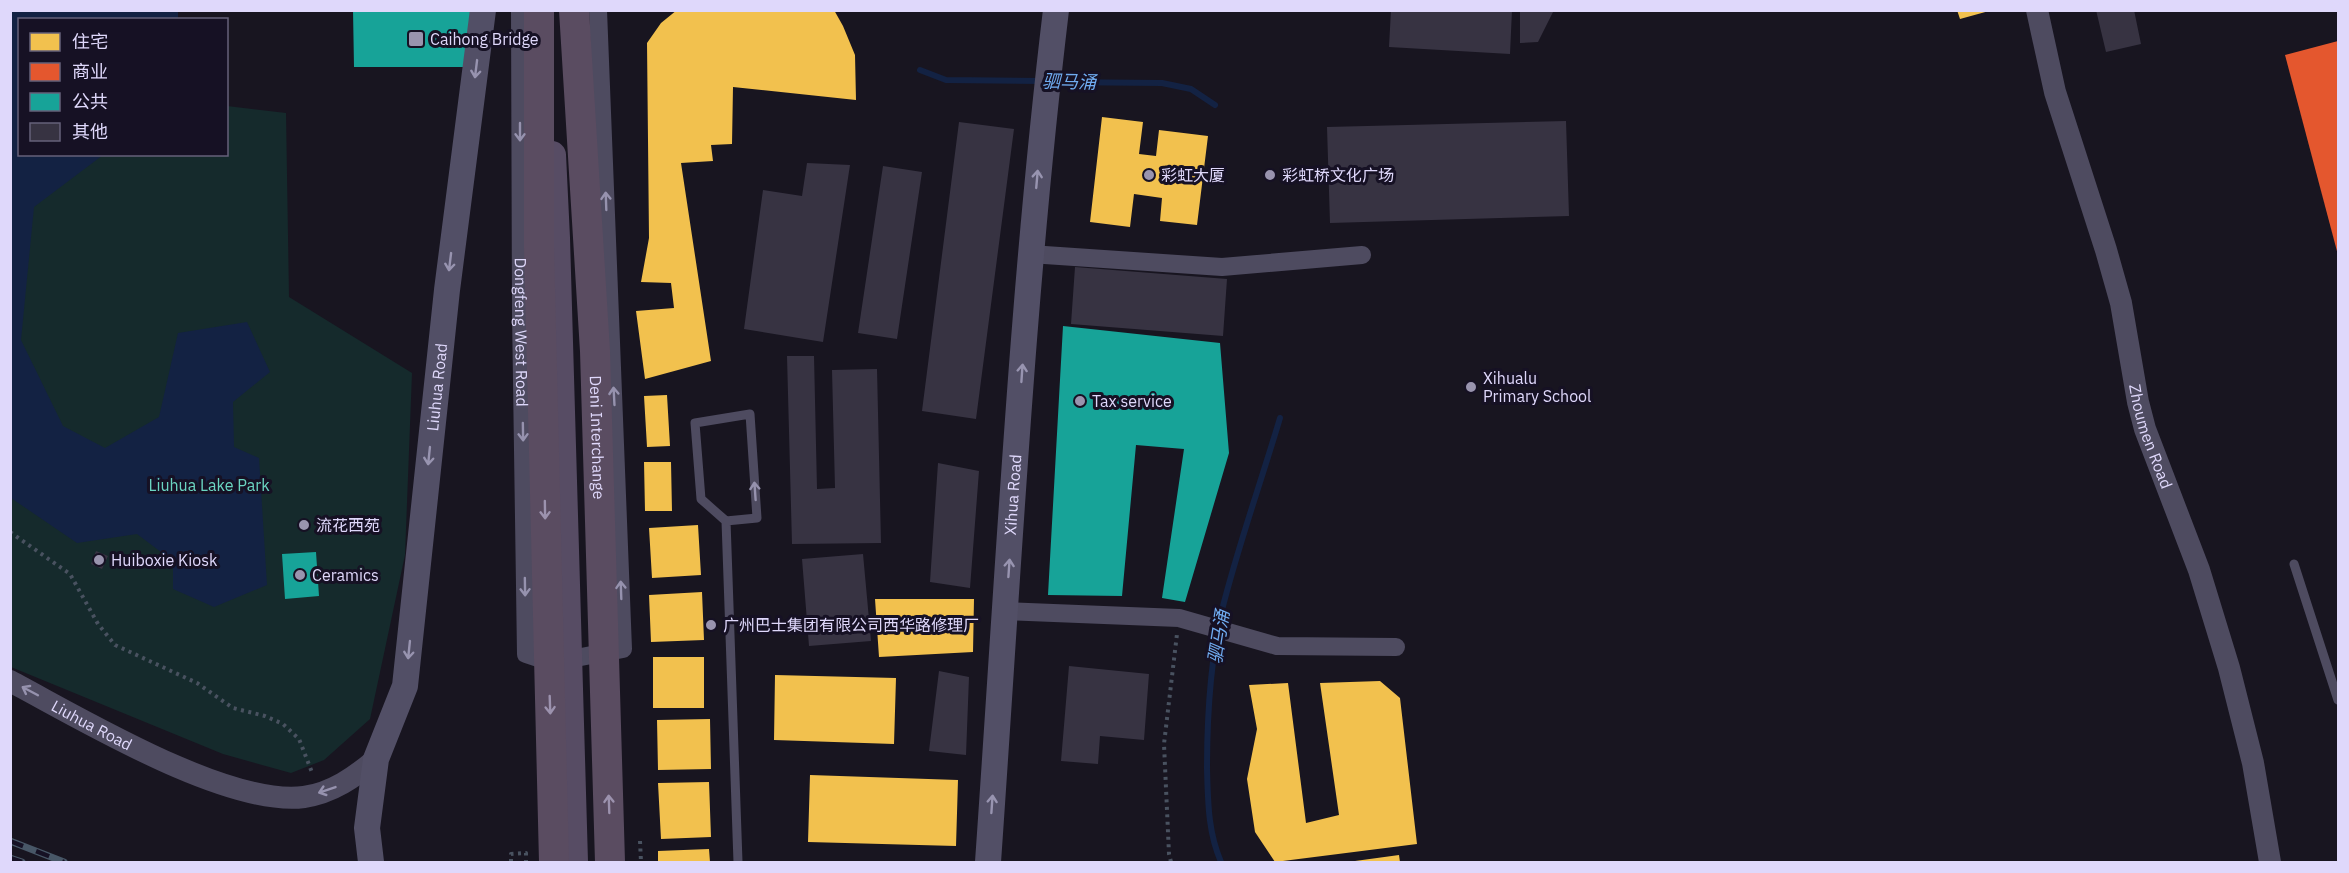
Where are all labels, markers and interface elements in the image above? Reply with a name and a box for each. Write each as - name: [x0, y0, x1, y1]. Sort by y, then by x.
- legend: [18, 18, 228, 156]
- place label: Caihong Bridge: [430, 29, 539, 49]
- text: 住宅: [72, 30, 108, 53]
- marker: Caihong Bridge: [407, 30, 425, 48]
- one-way arrow: [470, 58, 481, 78]
- text: 商业: [72, 60, 108, 83]
- water label: 驷马涌: [1042, 70, 1098, 94]
- text: 公共: [72, 90, 108, 113]
- text: 其他: [72, 120, 108, 143]
- one-way arrow: [514, 121, 526, 141]
- place label: 彩虹大厦: [1161, 165, 1225, 185]
- place label: 彩虹桥文化广场: [1282, 165, 1394, 185]
- marker: 彩虹大厦: [1142, 168, 1156, 182]
- marker: 彩虹桥文化广场: [1263, 168, 1277, 182]
- one-way arrow: [1032, 169, 1043, 189]
- one-way arrow: [600, 191, 611, 211]
- one-way arrow: [445, 251, 456, 271]
- street label: Dongfeng West Road: [511, 257, 532, 407]
- street label: Liuhua Road: [422, 342, 451, 432]
- one-way arrow: [1017, 364, 1028, 384]
- place label: Xihualu Primary School: [1483, 368, 1591, 406]
- street label: Deni Interchange: [586, 375, 609, 500]
- marker: Xihualu Primary School: [1464, 380, 1478, 394]
- street label: Zhoumen Road: [2125, 383, 2177, 491]
- one-way arrow: [609, 386, 620, 406]
- place label: Tax service: [1092, 391, 1172, 411]
- marker: Tax service: [1073, 394, 1087, 408]
- one-way arrow: [517, 421, 529, 441]
- one-way arrow: [423, 445, 434, 465]
- street label: Xihua Road: [1000, 454, 1025, 536]
- park label: Liuhua Lake Park: [148, 475, 270, 495]
- one-way arrow: [750, 482, 761, 502]
- one-way arrow: [539, 499, 550, 519]
- place label: 流花西苑: [316, 515, 380, 535]
- marker: 流花西苑: [297, 518, 311, 532]
- place label: Huiboxie Kiosk: [111, 550, 218, 570]
- marker: Huiboxie Kiosk: [92, 553, 106, 567]
- one-way arrow: [1003, 558, 1014, 578]
- place label: Ceramics: [312, 565, 379, 585]
- marker: Ceramics: [293, 568, 307, 582]
- one-way arrow: [519, 576, 531, 596]
- one-way arrow: [616, 581, 627, 601]
- water label: 驷马涌: [1203, 606, 1234, 665]
- place label: 广州巴士集团有限公司西华路修理厂: [723, 615, 979, 635]
- marker: 广州巴士集团有限公司西华路修理厂: [704, 618, 718, 632]
- one-way arrow: [403, 639, 414, 659]
- one-way arrow: [21, 685, 39, 696]
- one-way arrow: [544, 694, 555, 714]
- street label: Liuhua Road: [48, 696, 136, 754]
- one-way arrow: [317, 785, 336, 796]
- one-way arrow: [603, 795, 614, 815]
- one-way arrow: [987, 795, 998, 815]

